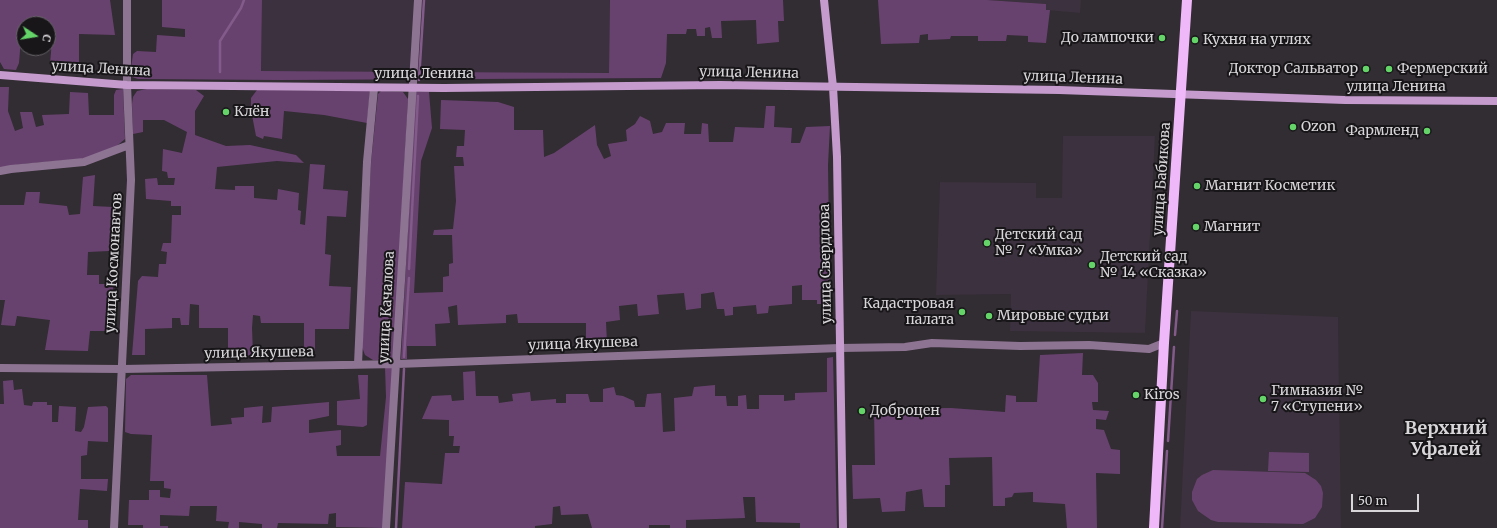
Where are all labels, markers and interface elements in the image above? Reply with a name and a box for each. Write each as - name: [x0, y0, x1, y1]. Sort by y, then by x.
- north arrow: [16, 16, 56, 56]
- place label: До лампочки: [1061, 30, 1154, 46]
- place label: Кухня на углях: [1203, 32, 1310, 48]
- text: С: [39, 33, 54, 43]
- marker: До лампочки: [1157, 33, 1167, 43]
- marker: Кухня на углях: [1190, 35, 1200, 45]
- street label: улица Ленина: [51, 58, 151, 80]
- place label: Доктор Сальватор: [1229, 61, 1358, 77]
- place label: Фермерский: [1397, 61, 1488, 77]
- street label: улица Ленина: [699, 64, 799, 82]
- marker: Доктор Сальватор: [1361, 64, 1371, 74]
- marker: Фермерский: [1384, 64, 1394, 74]
- street label: улица Ленина: [374, 66, 474, 82]
- street label: улица Ленина: [1023, 68, 1123, 88]
- street label: улица Ленина: [1346, 79, 1446, 95]
- place label: Клён: [234, 104, 269, 120]
- marker: Клён: [221, 107, 231, 117]
- place label: Ozon: [1301, 119, 1336, 135]
- street label: улица Бабикова: [1150, 122, 1174, 236]
- marker: Ozon: [1288, 122, 1298, 132]
- place label: Фармленд: [1346, 123, 1419, 139]
- marker: Фармленд: [1422, 126, 1432, 136]
- place label: Магнит Косметик: [1205, 178, 1335, 194]
- marker: Магнит Косметик: [1192, 181, 1202, 191]
- street label: улица Космонавтов: [102, 192, 126, 334]
- street label: улица Свердлова: [817, 204, 835, 324]
- place label: Магнит: [1204, 219, 1260, 235]
- marker: Магнит: [1191, 222, 1201, 232]
- place label: Детский сад № 7 «Умка»: [995, 227, 1083, 260]
- marker: Детский сад № 7 «Умка»: [982, 238, 992, 248]
- place label: Детский сад № 14 «Сказка»: [1100, 249, 1207, 282]
- street label: улица Качалова: [376, 251, 398, 363]
- marker: Детский сад № 14 «Сказка»: [1087, 260, 1097, 270]
- place label: Кадастровая палата: [863, 296, 954, 328]
- marker: Кадастровая палата: [957, 307, 967, 317]
- place label: Мировые судьи: [997, 308, 1109, 324]
- marker: Мировые судьи: [984, 311, 994, 321]
- street label: улица Якушева: [528, 334, 638, 354]
- street label: улица Якушева: [204, 344, 314, 362]
- place label: Гимназия № 7 «Ступени»: [1271, 383, 1364, 416]
- place label: Kiros: [1144, 387, 1180, 403]
- marker: Kiros: [1131, 390, 1141, 400]
- marker: Гимназия № 7 «Ступени»: [1258, 394, 1268, 404]
- place label: Доброцен: [870, 403, 940, 419]
- marker: Доброцен: [857, 406, 867, 416]
- district label: Верхний Уфалей: [1405, 418, 1487, 460]
- scale bar: [1353, 486, 1421, 512]
- text: 50 m: [1358, 493, 1387, 508]

